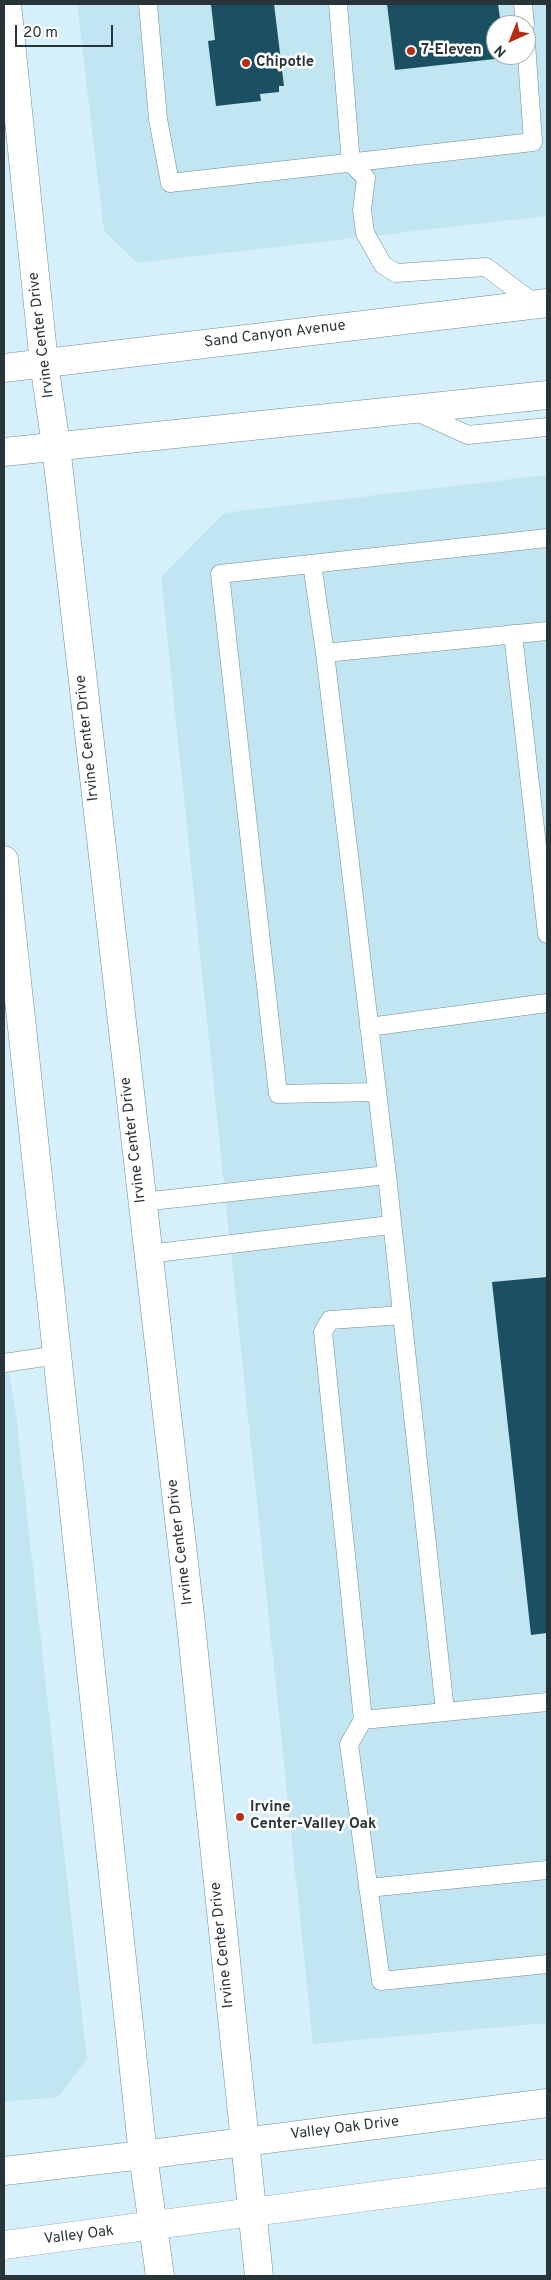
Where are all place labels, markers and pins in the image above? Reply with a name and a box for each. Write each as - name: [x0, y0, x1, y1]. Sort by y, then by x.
- place label: 7-Eleven: [421, 42, 482, 60]
- marker: 7-Eleven: [405, 45, 417, 57]
- place label: Chipotle: [256, 54, 314, 72]
- marker: Chipotle: [240, 57, 252, 69]
- place label: Irvine Center-Valley Oak: [250, 1799, 376, 1834]
- marker: Irvine Center-Valley Oak: [234, 1811, 246, 1823]

